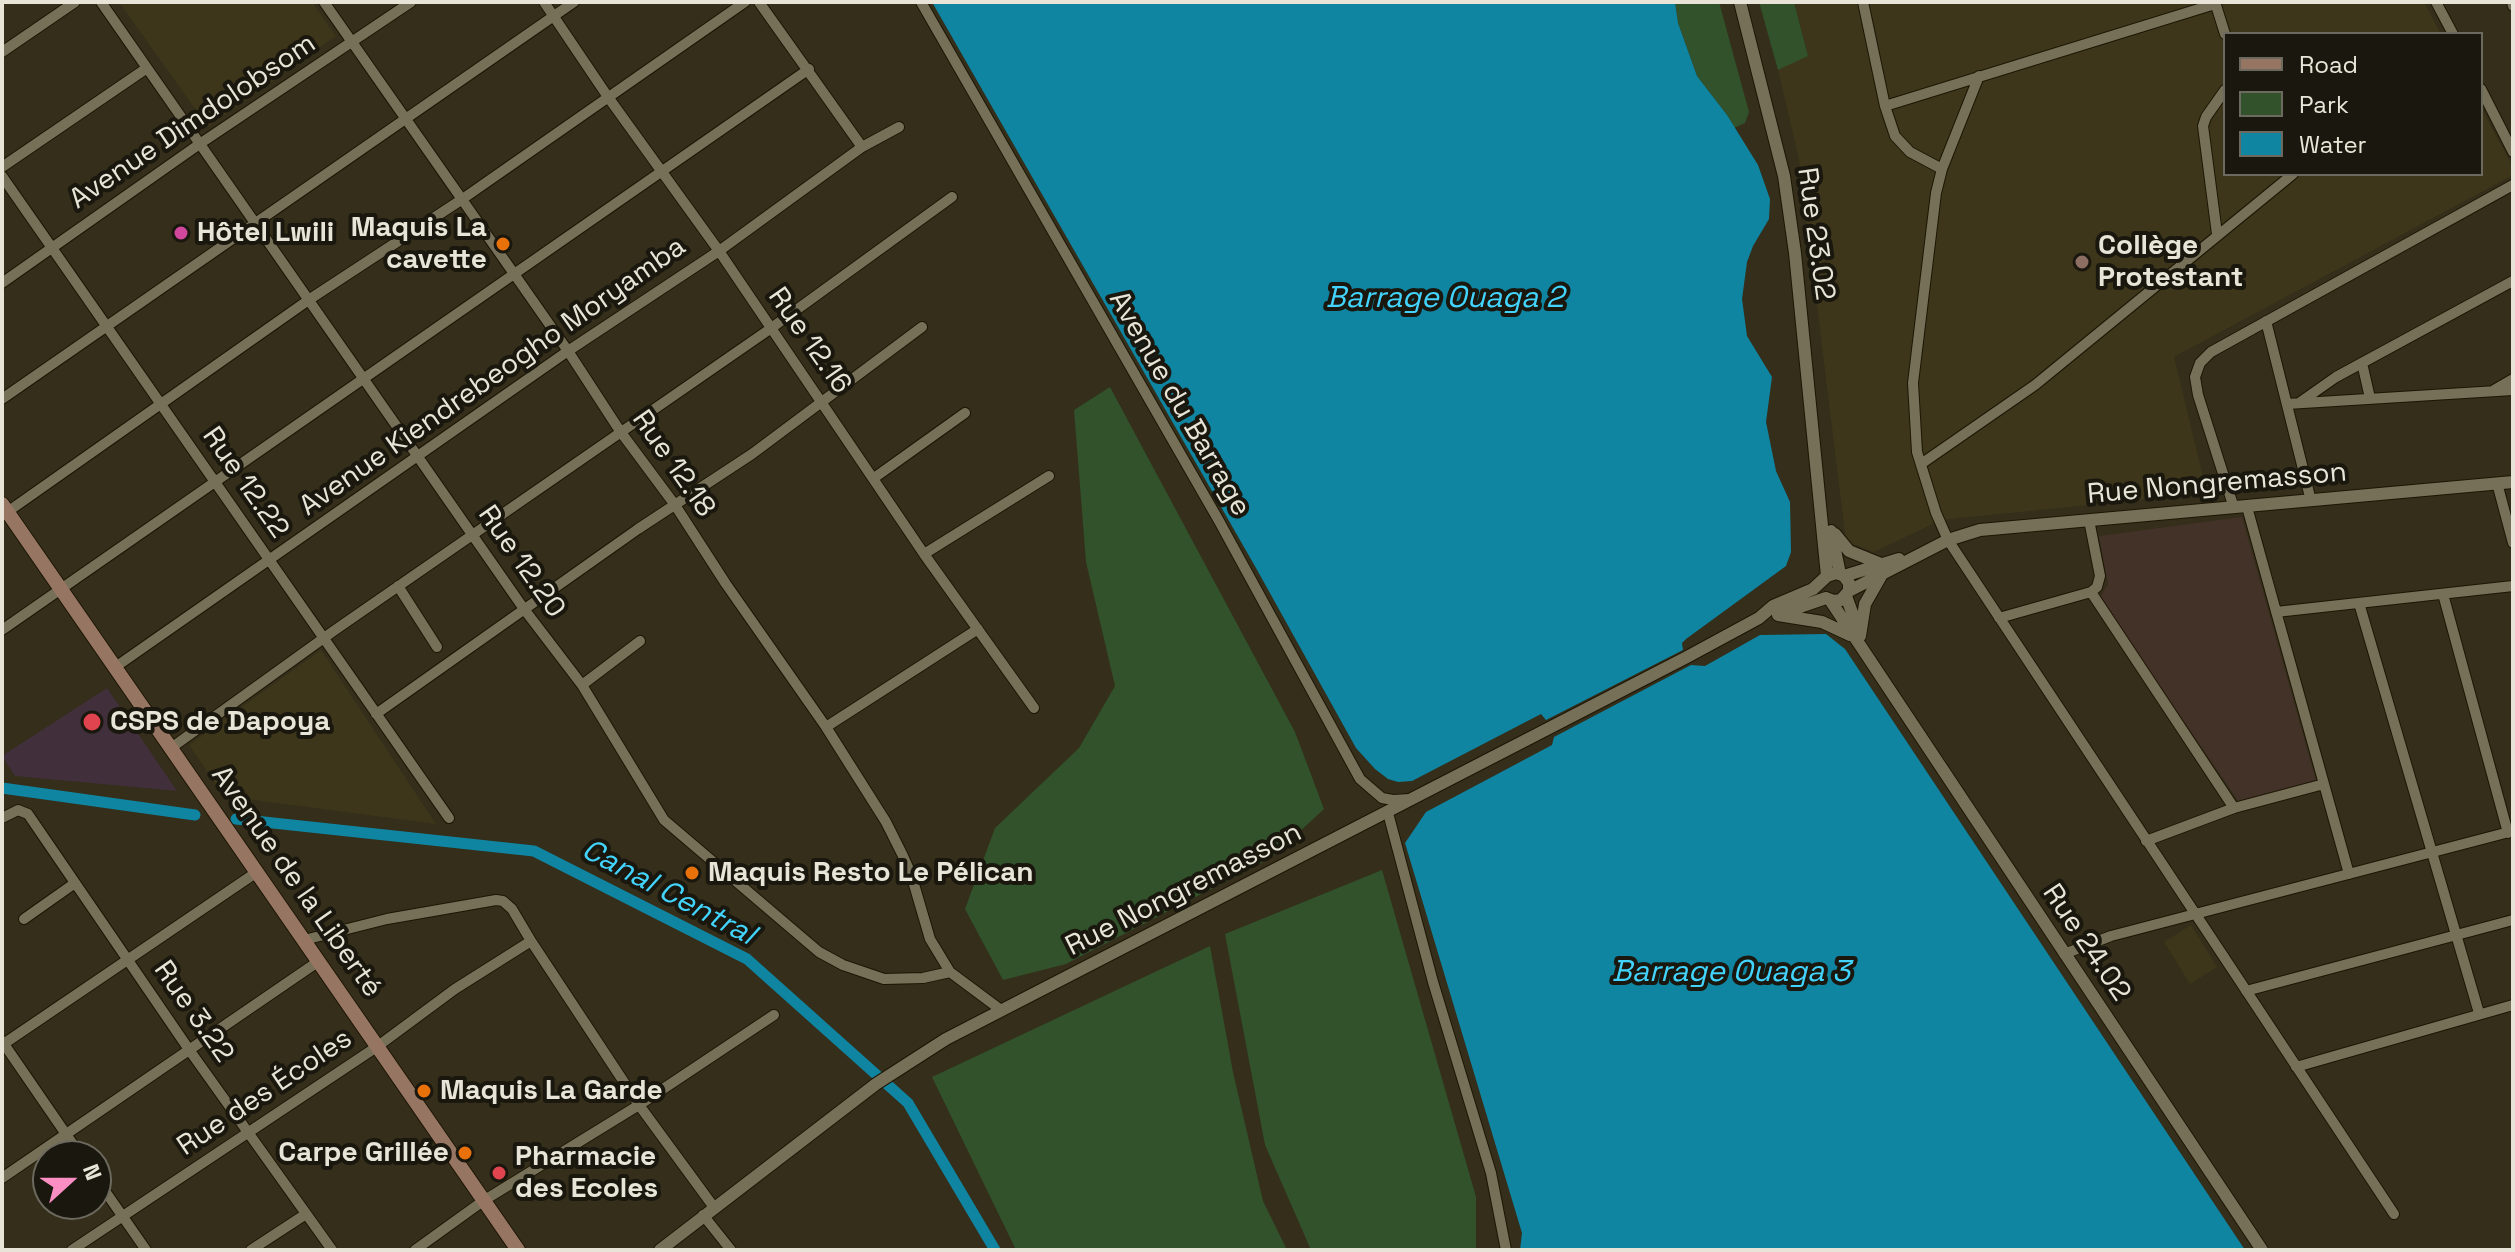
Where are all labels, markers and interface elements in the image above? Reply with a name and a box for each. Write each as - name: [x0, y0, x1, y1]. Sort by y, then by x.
- street label: Avenue Dimdolobsom: [64, 27, 322, 217]
- legend: [2223, 32, 2483, 176]
- text: Road: [2299, 49, 2358, 80]
- text: Park: [2299, 89, 2349, 120]
- text: Water: [2299, 129, 2367, 160]
- street label: Rue 23.02: [1789, 165, 1841, 303]
- place label: Maquis La cavette: [351, 211, 487, 277]
- place label: Hôtel Lwili: [197, 216, 334, 250]
- marker: Hôtel Lwili: [172, 224, 190, 242]
- place label: Collège Protestant: [2098, 229, 2244, 295]
- street label: Avenue Kiendrebeogho Moryamba: [294, 230, 692, 524]
- marker: Maquis La cavette: [494, 235, 512, 253]
- marker: Collège Protestant: [2073, 253, 2091, 271]
- street label: Rue 12.16: [760, 281, 858, 401]
- water label: Barrage Ouaga 2: [1326, 281, 1564, 317]
- street label: Avenue du Barrage: [1101, 286, 1257, 522]
- street label: Rue 12.18: [624, 404, 722, 524]
- street label: Rue 12.22: [195, 421, 295, 545]
- street label: Rue Nongremasson: [2086, 456, 2348, 512]
- street label: Rue 12.20: [470, 499, 572, 625]
- place label: CSPS de Dapoya: [110, 705, 330, 739]
- marker: CSPS de Dapoya: [81, 711, 103, 733]
- street label: Avenue de la Liberté: [204, 760, 388, 1004]
- street label: Rue Nongremasson: [1060, 816, 1308, 964]
- water label: Canal Central: [575, 832, 761, 954]
- place label: Maquis Resto Le Pélican: [708, 856, 1034, 890]
- marker: Maquis Resto Le Pélican: [683, 864, 701, 882]
- street label: Rue 24.02: [2035, 878, 2137, 1008]
- street label: Rue 3.22: [146, 955, 240, 1069]
- water label: Barrage Ouaga 3: [1612, 955, 1850, 991]
- street label: Rue des Écoles: [171, 1022, 359, 1164]
- place label: Maquis La Garde: [440, 1074, 663, 1108]
- marker: Maquis La Garde: [415, 1082, 433, 1100]
- place label: Carpe Grillée: [278, 1136, 449, 1170]
- north arrow: [32, 1140, 112, 1220]
- place label: Pharmacie des Ecoles: [515, 1140, 658, 1206]
- marker: Carpe Grillée: [456, 1144, 474, 1162]
- text: N: [77, 1160, 108, 1184]
- marker: Pharmacie des Ecoles: [490, 1164, 508, 1182]

